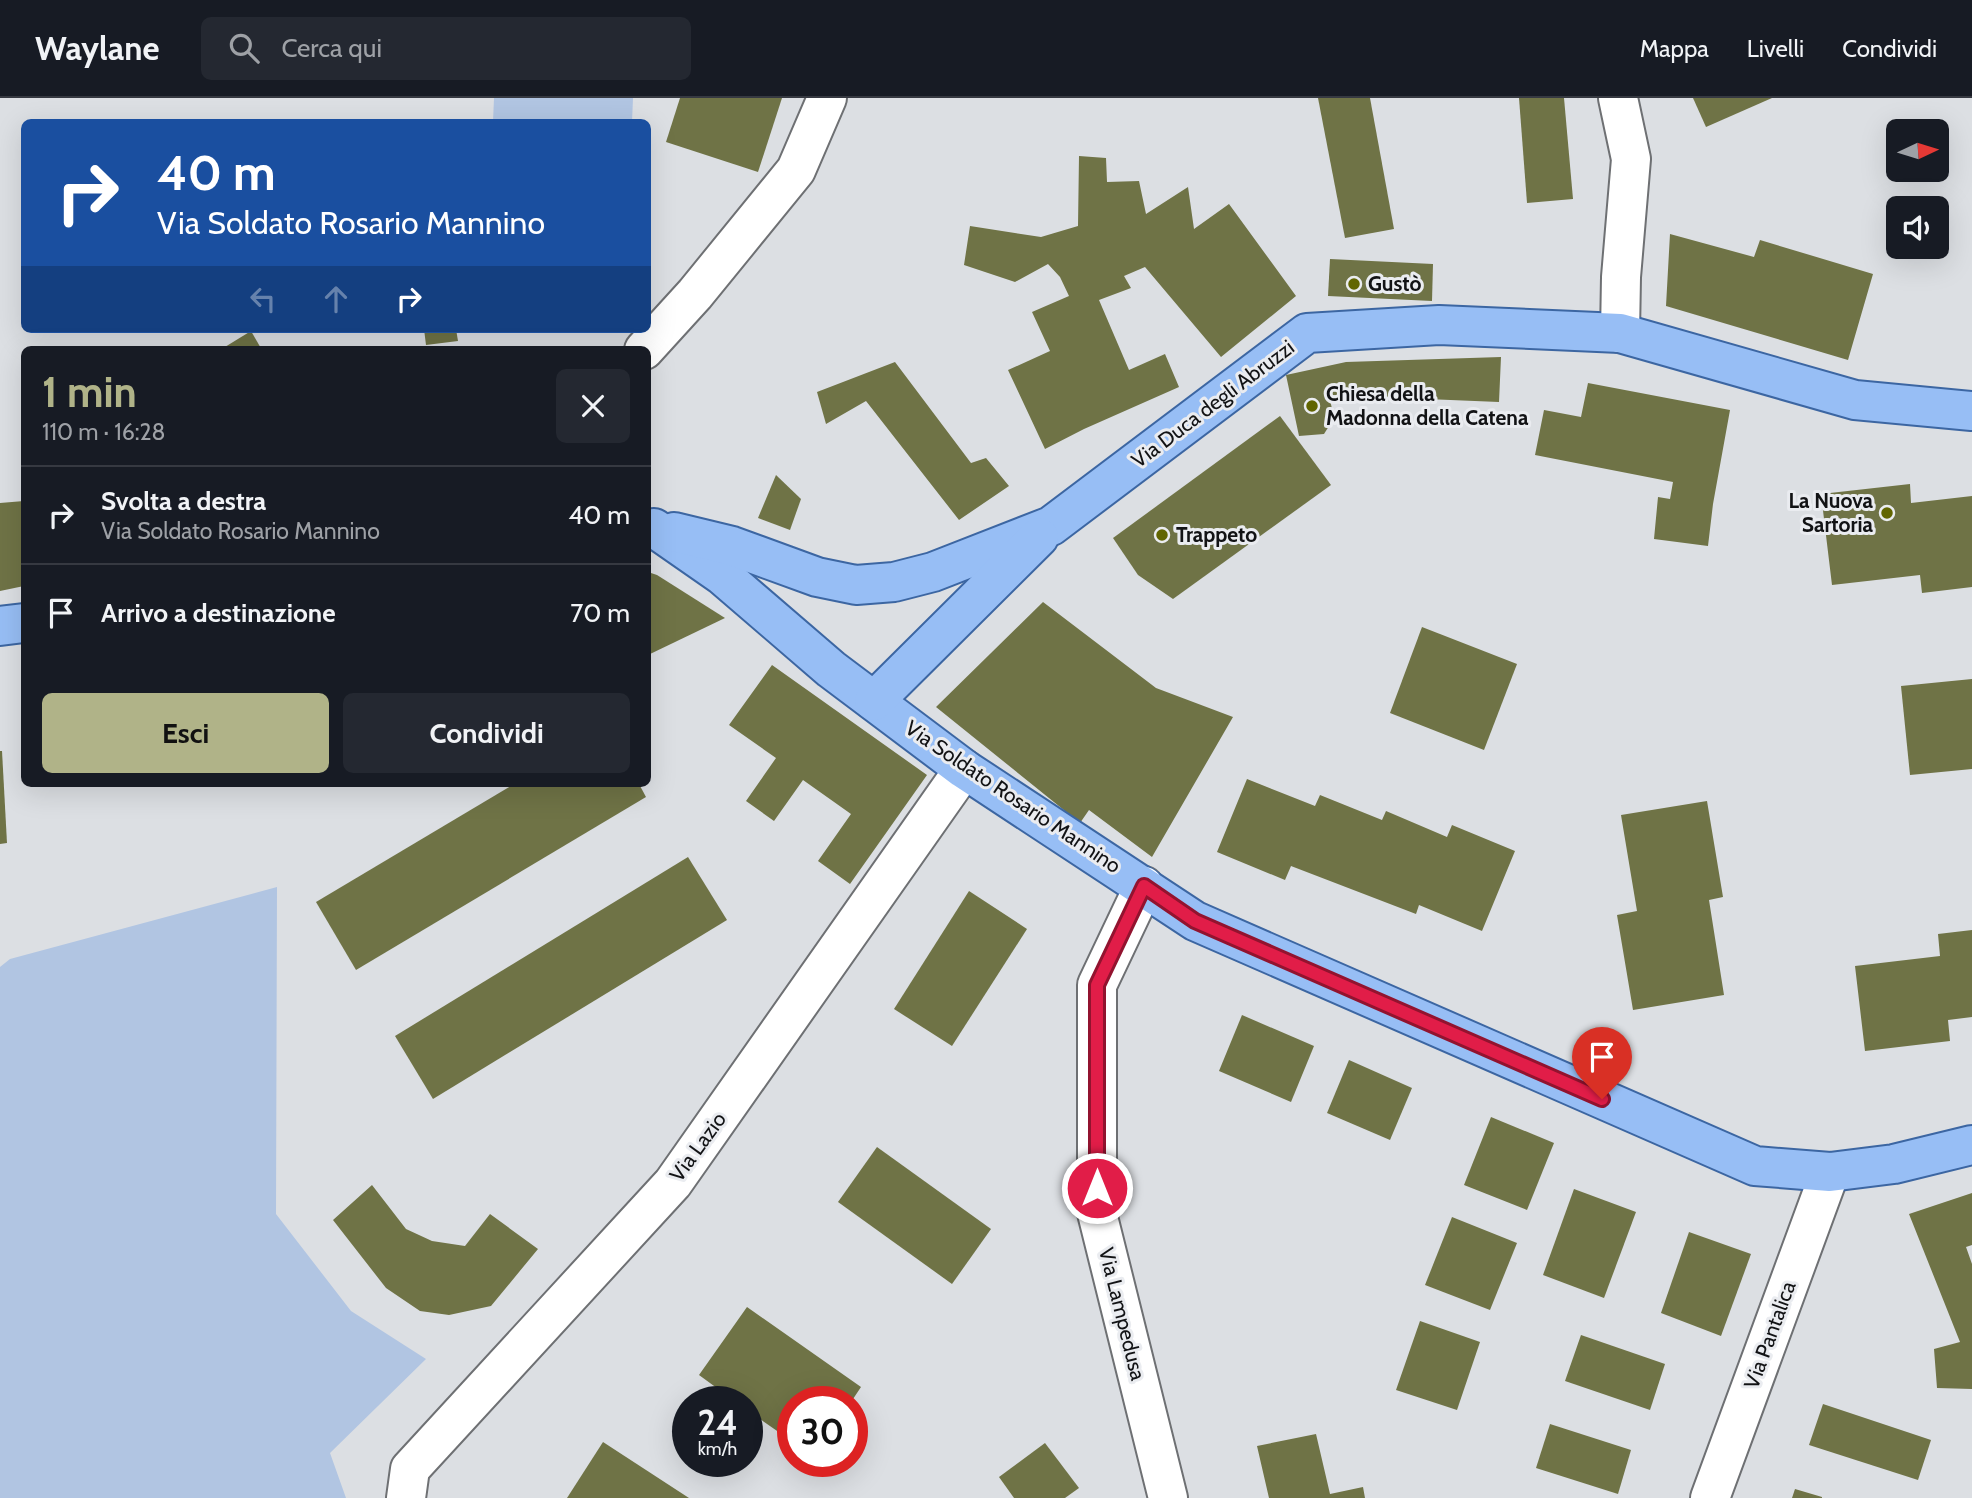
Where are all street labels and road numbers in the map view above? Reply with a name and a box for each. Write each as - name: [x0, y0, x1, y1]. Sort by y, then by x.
- street label: Via Duca degli Abruzzi: [1127, 334, 1299, 473]
- street label: Via Soldato Rosario Mannino: [901, 715, 1126, 878]
- street label: Via Lazio: [664, 1107, 731, 1186]
- street label: Via Lampedusa: [1094, 1245, 1151, 1383]
- street label: Via Pantalica: [1739, 1278, 1801, 1392]

